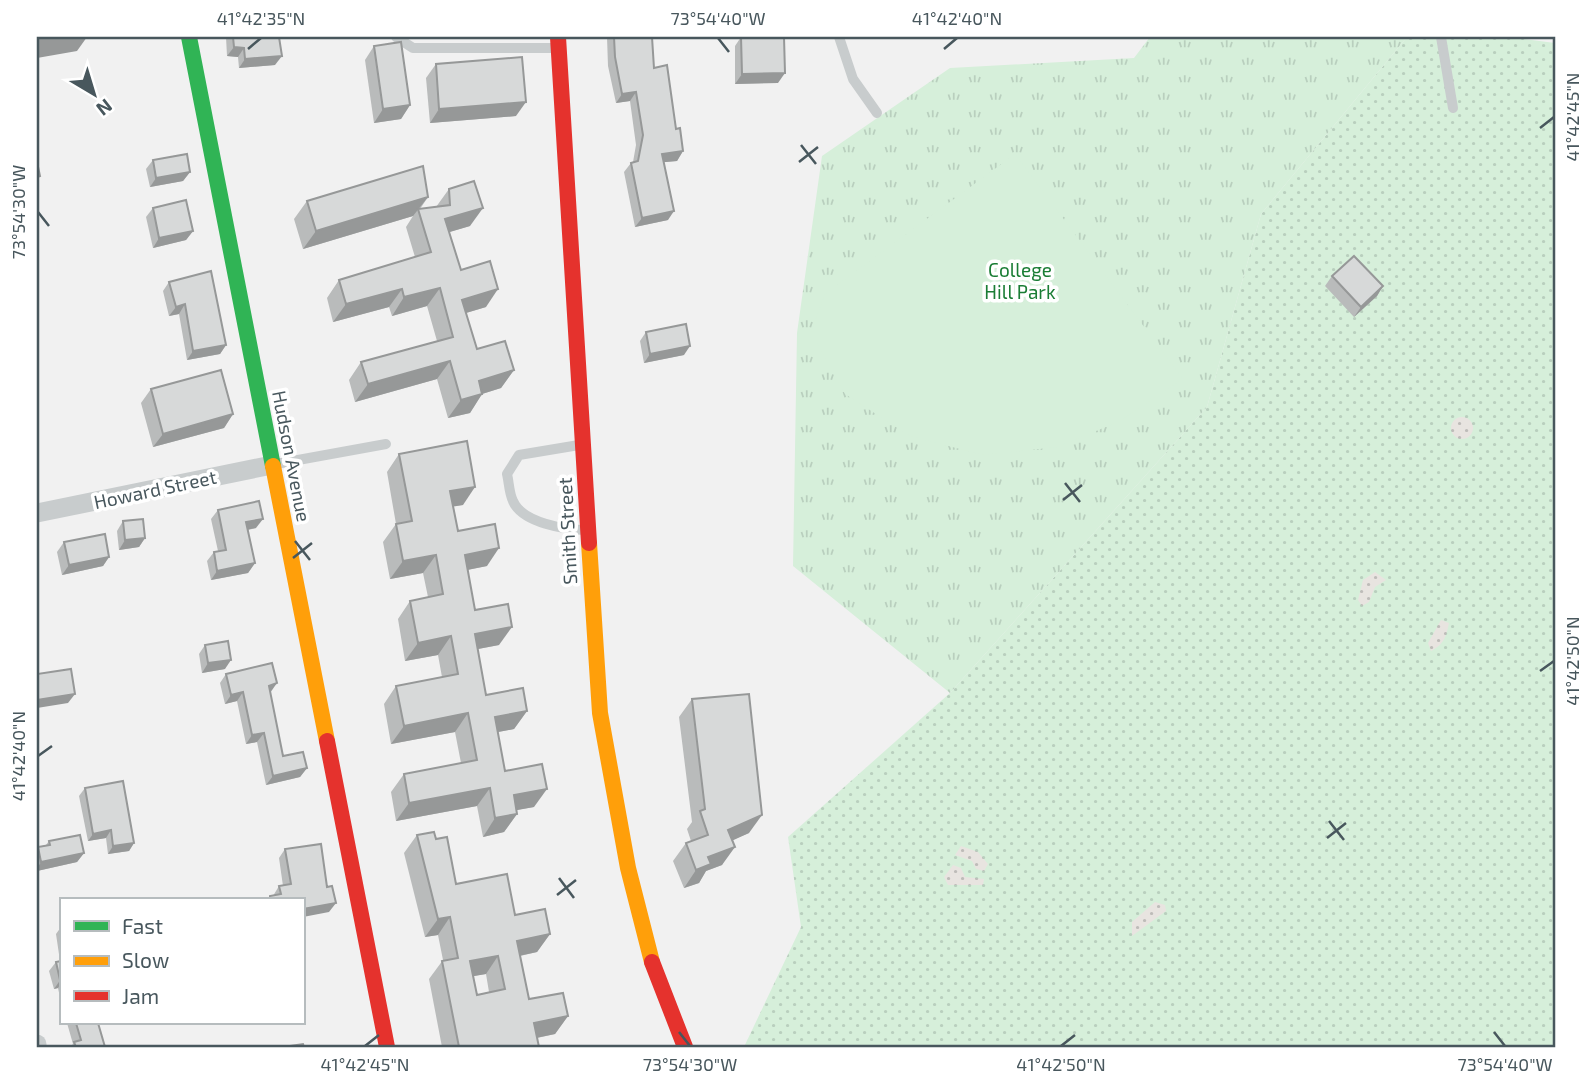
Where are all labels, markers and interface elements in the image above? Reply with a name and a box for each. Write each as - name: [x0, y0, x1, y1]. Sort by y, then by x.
- text: 41°42'35"N: [217, 7, 305, 29]
- text: 73°54'40"W: [670, 7, 766, 29]
- text: 41°42'40"N: [912, 7, 1002, 29]
- north arrow: [60, 60, 130, 130]
- text: 41°42'45"N: [1561, 72, 1583, 162]
- text: N: [92, 95, 117, 121]
- text: 73°54'30"W: [7, 165, 29, 259]
- park label: College Hill Park: [984, 258, 1056, 303]
- street label: Hudson Avenue: [268, 388, 316, 524]
- street label: Howard Street: [92, 465, 218, 513]
- street label: Smith Street: [553, 477, 581, 585]
- text: 41°42'50"N: [1561, 616, 1583, 706]
- text: 41°42'40"N: [7, 711, 29, 801]
- legend: [60, 898, 304, 1024]
- text: Fast: [122, 913, 163, 938]
- text: Slow: [122, 947, 169, 972]
- text: Jam: [122, 983, 159, 1008]
- text: 41°42'45"N: [320, 1053, 410, 1075]
- text: 73°54'30"W: [643, 1053, 737, 1075]
- text: 41°42'50"N: [1016, 1053, 1106, 1075]
- text: 73°54'40"W: [1457, 1053, 1553, 1075]

